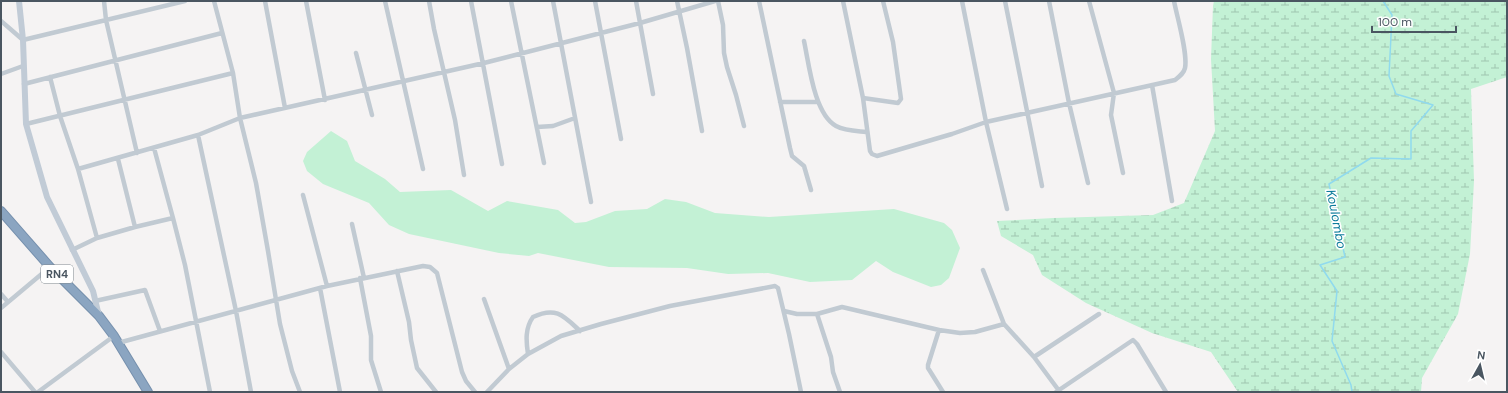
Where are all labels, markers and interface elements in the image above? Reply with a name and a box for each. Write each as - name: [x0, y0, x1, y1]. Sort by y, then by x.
- scale bar: [1372, 8, 1456, 34]
- text: 100 m: [1378, 14, 1412, 30]
- water label: Koulombo: [1322, 188, 1351, 250]
- road number: RN4: [41, 265, 73, 283]
- north arrow: [1460, 345, 1500, 385]
- text: N: [1476, 348, 1486, 363]

